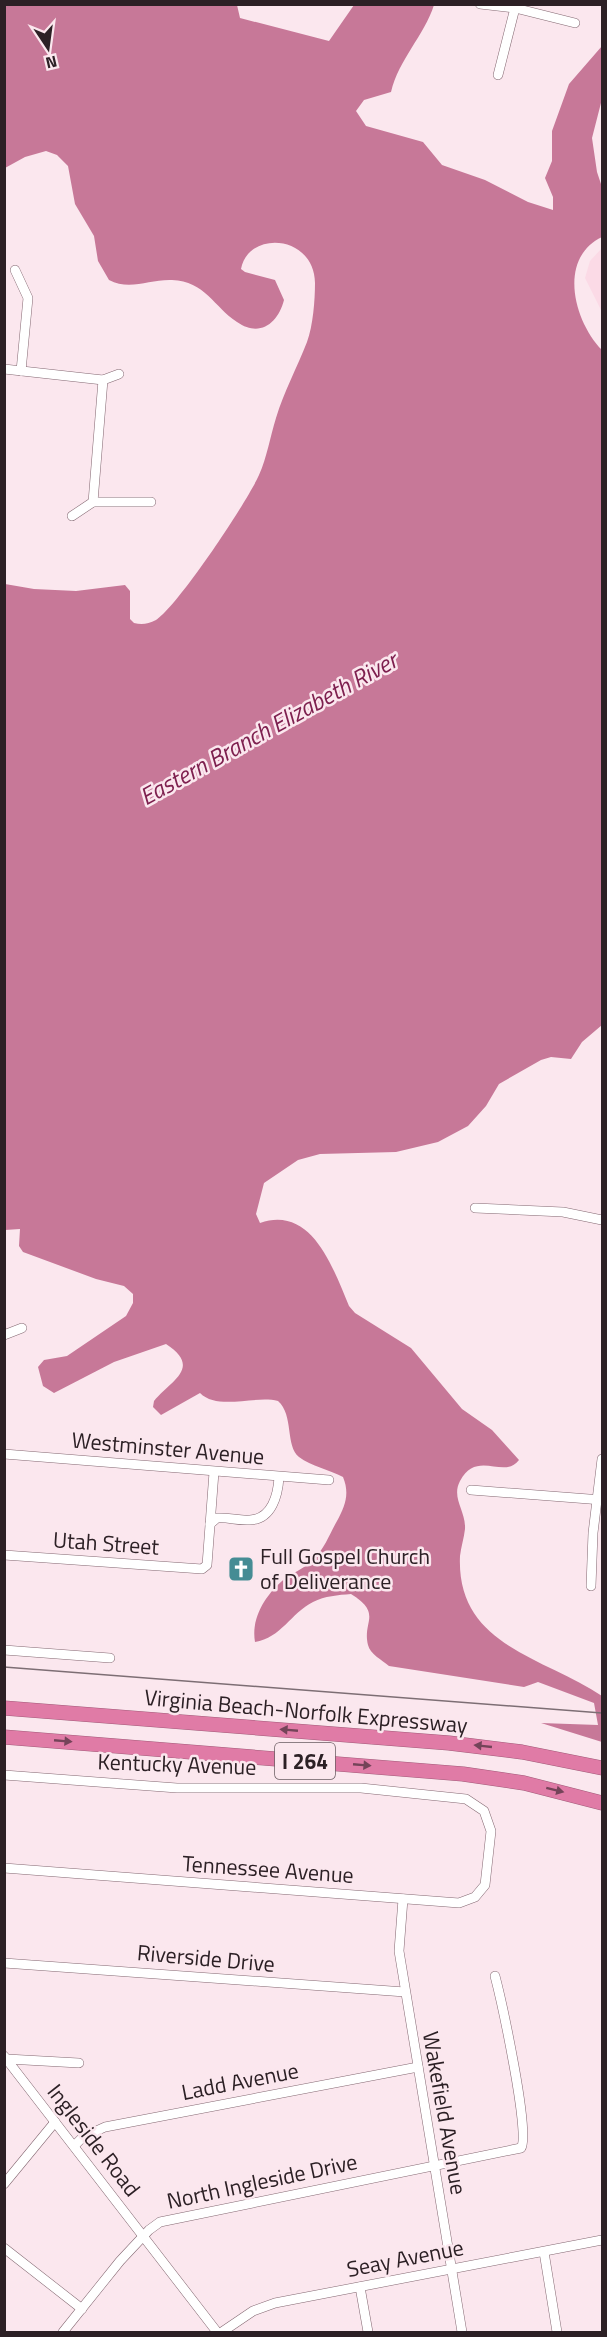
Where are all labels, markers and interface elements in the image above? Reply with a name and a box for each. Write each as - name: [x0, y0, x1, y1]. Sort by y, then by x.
- north arrow: [18, 18, 78, 78]
- text: N: [43, 50, 59, 76]
- water label: Eastern Branch Elizabeth River: [133, 640, 406, 814]
- street label: Westminster Avenue: [70, 1423, 266, 1473]
- street label: Utah Street: [52, 1522, 160, 1564]
- place label: Full Gospel Church of Deliverance: [260, 1539, 430, 1598]
- church icon: Full Gospel Church of Deliverance: [226, 1554, 256, 1584]
- street label: Virginia Beach-Norfolk Expressway: [143, 1680, 469, 1742]
- one-way arrow: [279, 1725, 298, 1735]
- one-way arrow: [53, 1737, 72, 1746]
- one-way arrow: [473, 1742, 492, 1751]
- road number: I 264: [275, 1743, 335, 1779]
- street label: Kentucky Avenue: [97, 1744, 257, 1784]
- one-way arrow: [352, 1760, 371, 1770]
- one-way arrow: [546, 1786, 564, 1796]
- street label: Tennessee Avenue: [181, 1846, 355, 1892]
- street label: Riverside Drive: [136, 1935, 276, 1981]
- street label: Wakefield Avenue: [414, 2029, 476, 2197]
- street label: Ladd Avenue: [179, 2053, 301, 2109]
- street label: Ingleside Road: [39, 2076, 149, 2204]
- street label: North Ingleside Drive: [164, 2144, 360, 2218]
- street label: Seay Avenue: [344, 2230, 466, 2286]

